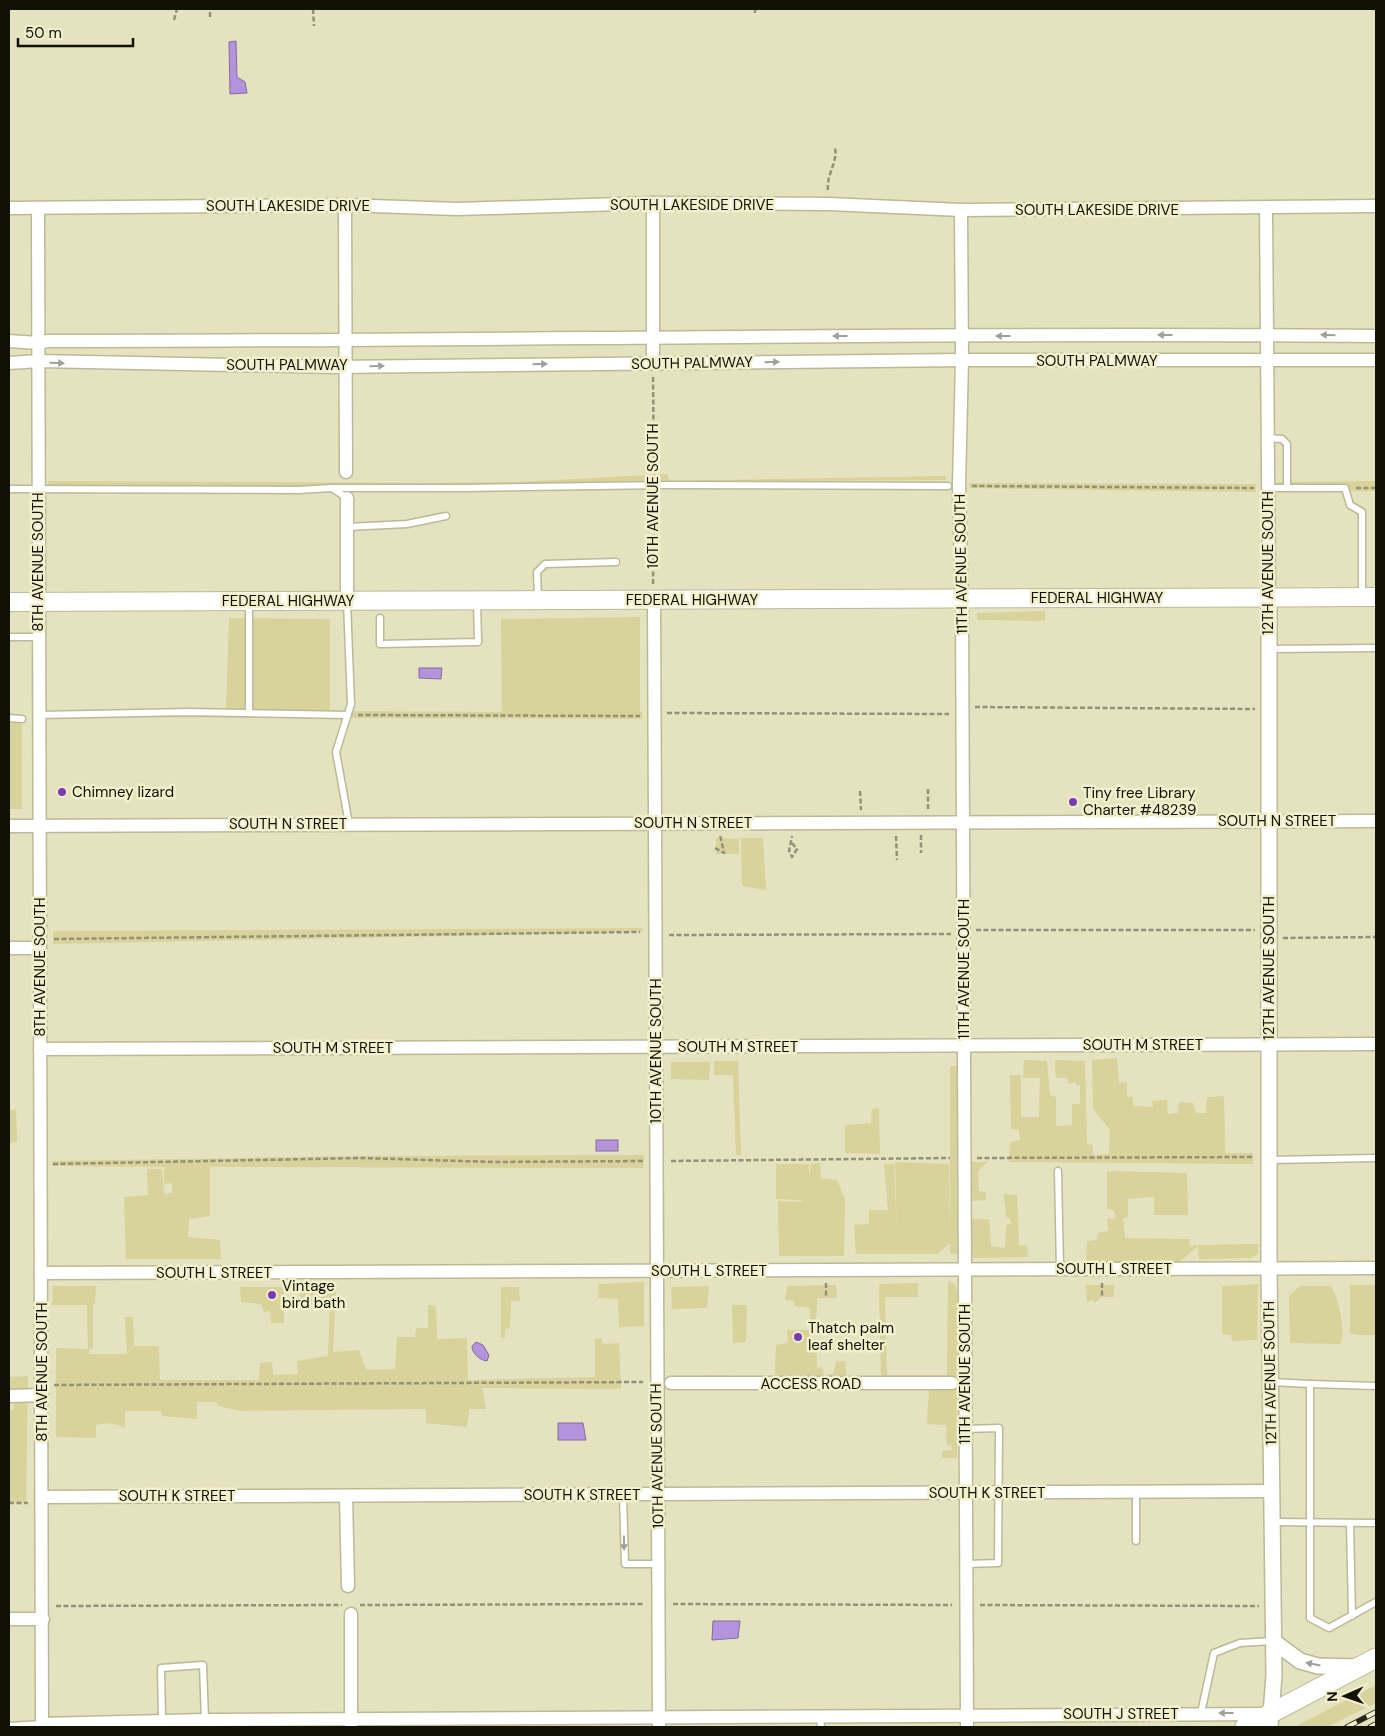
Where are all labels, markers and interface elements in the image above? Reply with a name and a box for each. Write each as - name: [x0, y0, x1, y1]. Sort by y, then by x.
- scale bar: [18, 15, 132, 47]
- text: 50 m: [25, 23, 62, 43]
- street label: SOUTH LAKESIDE DRIVE: [610, 195, 774, 215]
- street label: SOUTH LAKESIDE DRIVE: [206, 196, 370, 216]
- street label: SOUTH LAKESIDE DRIVE: [1015, 200, 1179, 220]
- one-way arrow: [1157, 331, 1173, 339]
- one-way arrow: [1319, 331, 1335, 339]
- one-way arrow: [832, 332, 848, 340]
- one-way arrow: [994, 332, 1010, 340]
- street label: SOUTH PALMWAY: [1036, 351, 1158, 371]
- street label: SOUTH PALMWAY: [631, 352, 753, 374]
- street label: SOUTH PALMWAY: [226, 355, 348, 375]
- one-way arrow: [764, 358, 780, 366]
- one-way arrow: [50, 359, 66, 367]
- one-way arrow: [532, 360, 548, 368]
- one-way arrow: [369, 362, 385, 370]
- street label: 10TH AVENUE SOUTH: [643, 423, 663, 569]
- street label: 12TH AVENUE SOUTH: [1258, 491, 1278, 635]
- street label: 8TH AVENUE SOUTH: [28, 492, 48, 632]
- street label: 11TH AVENUE SOUTH: [950, 494, 972, 634]
- street label: FEDERAL HIGHWAY: [1031, 588, 1164, 608]
- street label: FEDERAL HIGHWAY: [626, 590, 759, 610]
- street label: FEDERAL HIGHWAY: [222, 591, 355, 611]
- place label: Chimney lizard: [72, 782, 174, 802]
- place label: Tiny free Library Charter #48239: [1083, 783, 1196, 820]
- marker: Chimney lizard: [56, 786, 68, 798]
- marker: Tiny free Library Charter #48239: [1067, 796, 1079, 808]
- street label: SOUTH N STREET: [1218, 811, 1336, 831]
- street label: SOUTH N STREET: [634, 813, 752, 833]
- street label: SOUTH N STREET: [229, 814, 347, 834]
- street label: 12TH AVENUE SOUTH: [1259, 896, 1279, 1040]
- street label: 8TH AVENUE SOUTH: [30, 897, 50, 1037]
- street label: 11TH AVENUE SOUTH: [954, 899, 974, 1039]
- street label: 10TH AVENUE SOUTH: [646, 978, 666, 1124]
- street label: SOUTH M STREET: [1083, 1035, 1203, 1055]
- street label: SOUTH M STREET: [678, 1037, 798, 1057]
- street label: SOUTH M STREET: [273, 1038, 393, 1058]
- street label: SOUTH L STREET: [1056, 1259, 1172, 1279]
- street label: SOUTH L STREET: [651, 1261, 767, 1281]
- street label: SOUTH L STREET: [156, 1263, 272, 1283]
- place label: Vintage bird bath: [282, 1276, 346, 1313]
- marker: Vintage bird bath: [266, 1289, 278, 1301]
- street label: 12TH AVENUE SOUTH: [1259, 1301, 1281, 1445]
- street label: 8TH AVENUE SOUTH: [32, 1302, 52, 1442]
- street label: 11TH AVENUE SOUTH: [955, 1304, 975, 1444]
- place label: Thatch palm leaf shelter: [808, 1318, 894, 1355]
- marker: Thatch palm leaf shelter: [792, 1331, 804, 1343]
- street label: ACCESS ROAD: [761, 1374, 861, 1394]
- street label: 10TH AVENUE SOUTH: [646, 1383, 668, 1529]
- street label: SOUTH K STREET: [929, 1483, 1045, 1503]
- street label: SOUTH K STREET: [524, 1485, 640, 1505]
- street label: SOUTH K STREET: [119, 1486, 235, 1506]
- one-way arrow: [621, 1535, 629, 1551]
- one-way arrow: [1306, 1660, 1321, 1668]
- north arrow: [1320, 1671, 1370, 1721]
- text: N: [1323, 1691, 1341, 1702]
- street label: SOUTH J STREET: [1063, 1704, 1179, 1724]
- one-way arrow: [1218, 1709, 1234, 1717]

